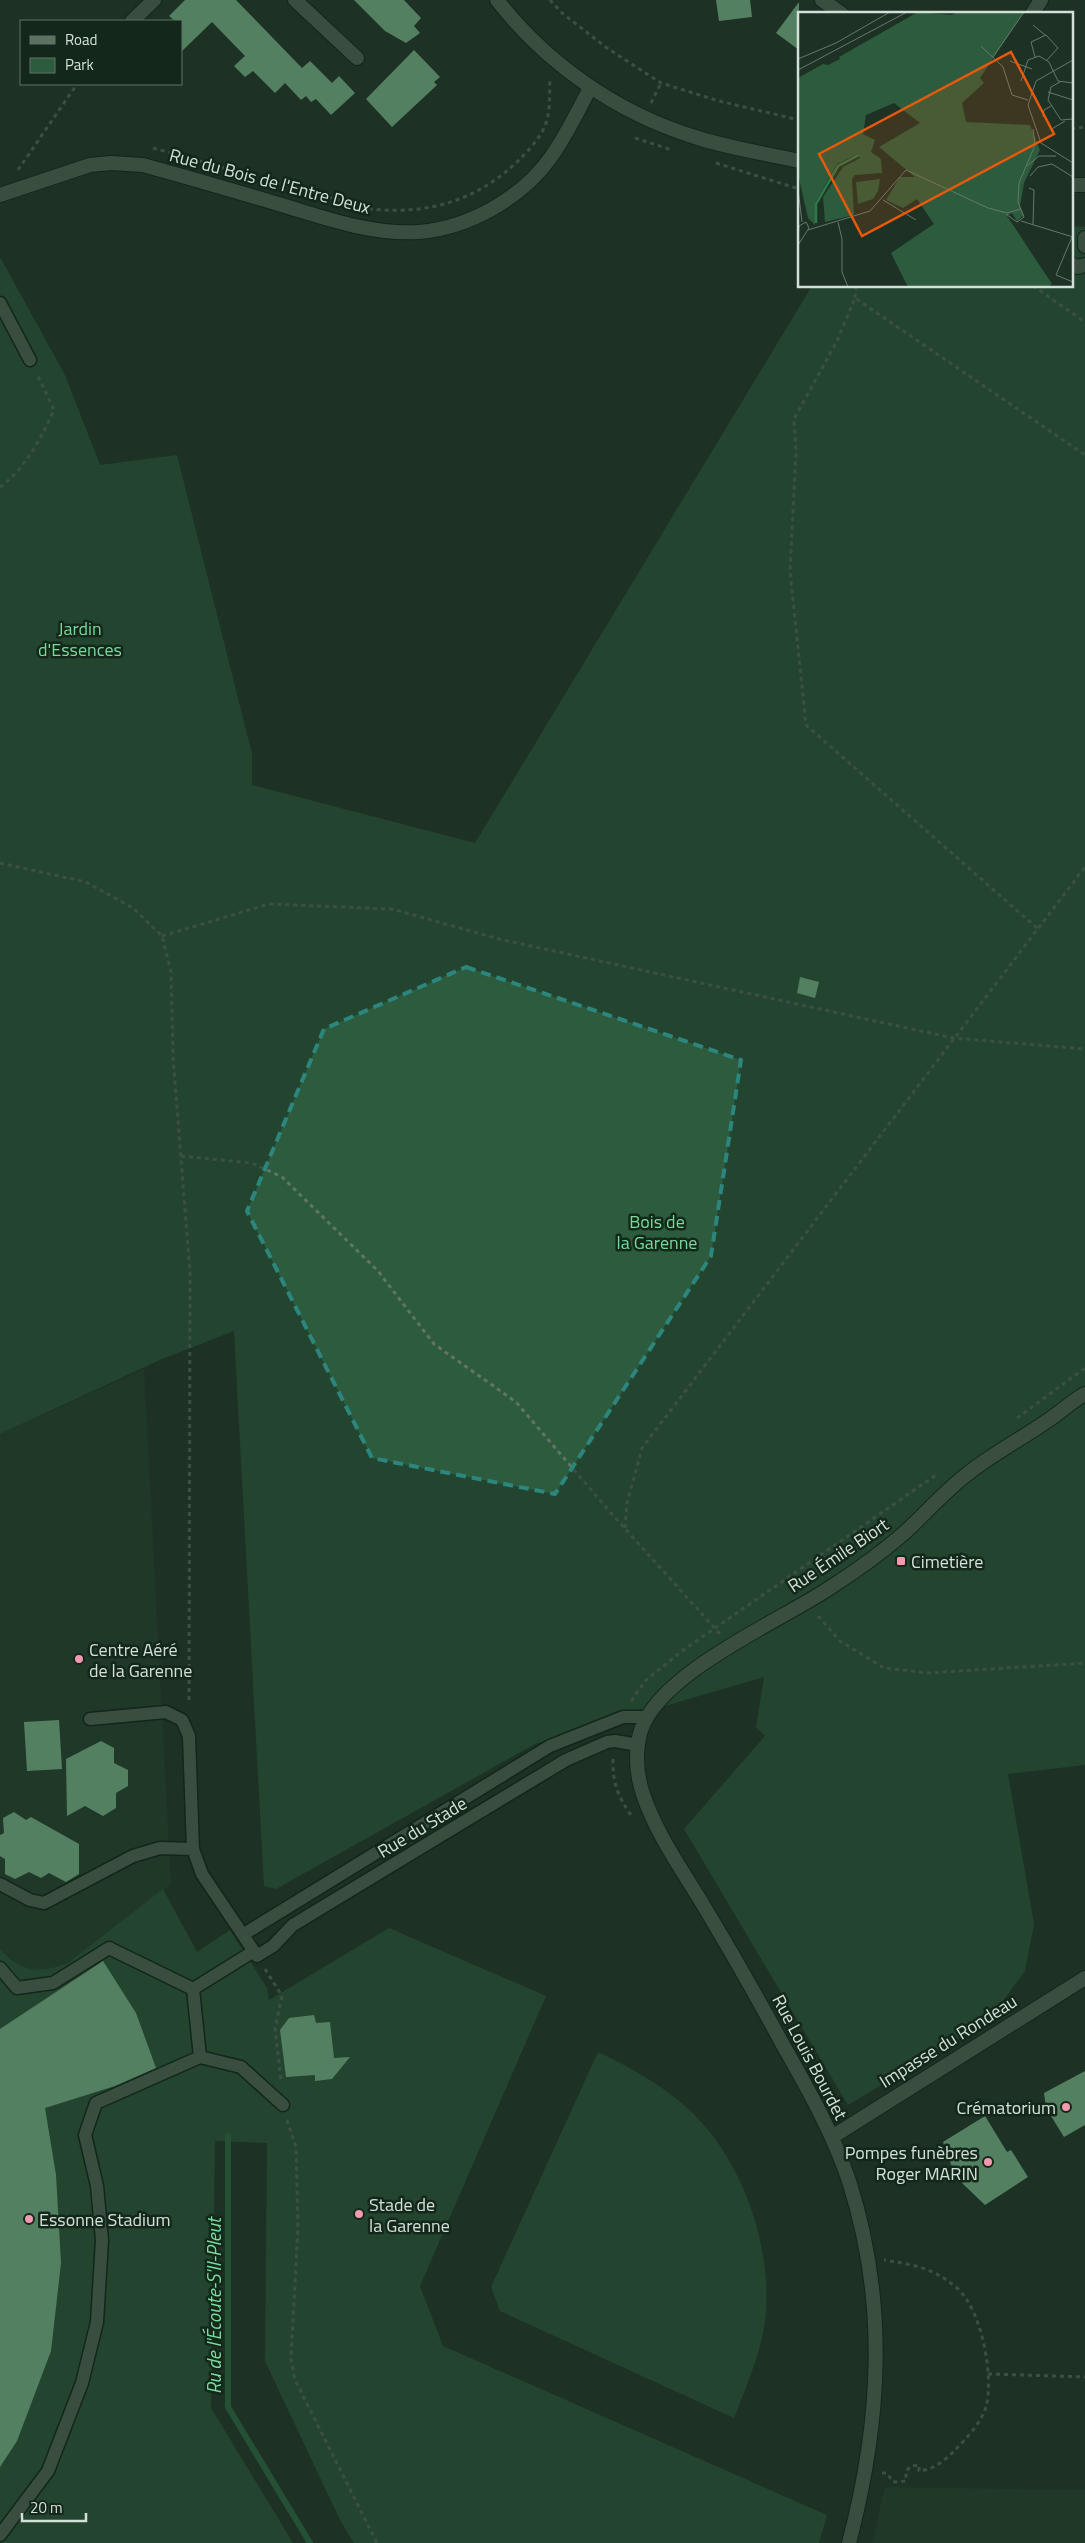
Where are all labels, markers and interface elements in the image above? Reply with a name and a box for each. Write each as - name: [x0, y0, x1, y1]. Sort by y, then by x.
- inset map: [798, 12, 1072, 288]
- legend: [20, 20, 182, 85]
- text: Road: [65, 28, 97, 51]
- text: Park: [65, 53, 94, 76]
- street label: Rue du Bois de l'Entre Deux: [166, 141, 374, 221]
- park label: Jardin d'Essences: [38, 615, 122, 663]
- park label: Bois de la Garenne: [617, 1208, 697, 1256]
- street label: Rue Émile Biort: [782, 1511, 895, 1599]
- place label: Cimetière: [911, 1548, 983, 1575]
- marker: Cimetière: [895, 1555, 907, 1567]
- place label: Centre Aéré de la Garenne: [89, 1636, 192, 1684]
- marker: Centre Aéré de la Garenne: [73, 1653, 85, 1665]
- street label: Rue du Stade: [372, 1790, 472, 1864]
- street label: Impasse du Rondeau: [874, 1988, 1022, 2094]
- street label: Rue Louis Bourdet: [766, 1990, 855, 2125]
- place label: Crématorium: [956, 2094, 1056, 2121]
- marker: Crématorium: [1060, 2101, 1072, 2113]
- place label: Pompes funèbres Roger MARIN: [845, 2139, 978, 2187]
- marker: Pompes funèbres Roger MARIN: [982, 2156, 994, 2168]
- place label: Stade de la Garenne: [369, 2191, 450, 2239]
- place label: Essonne Stadium: [39, 2206, 171, 2233]
- marker: Stade de la Garenne: [353, 2208, 365, 2220]
- marker: Essonne Stadium: [23, 2213, 35, 2225]
- water label: Ru de l'Écoute-S'Il-Pleut: [199, 2216, 228, 2394]
- scale bar: [22, 2490, 86, 2522]
- text: 20 m: [30, 2496, 63, 2519]

